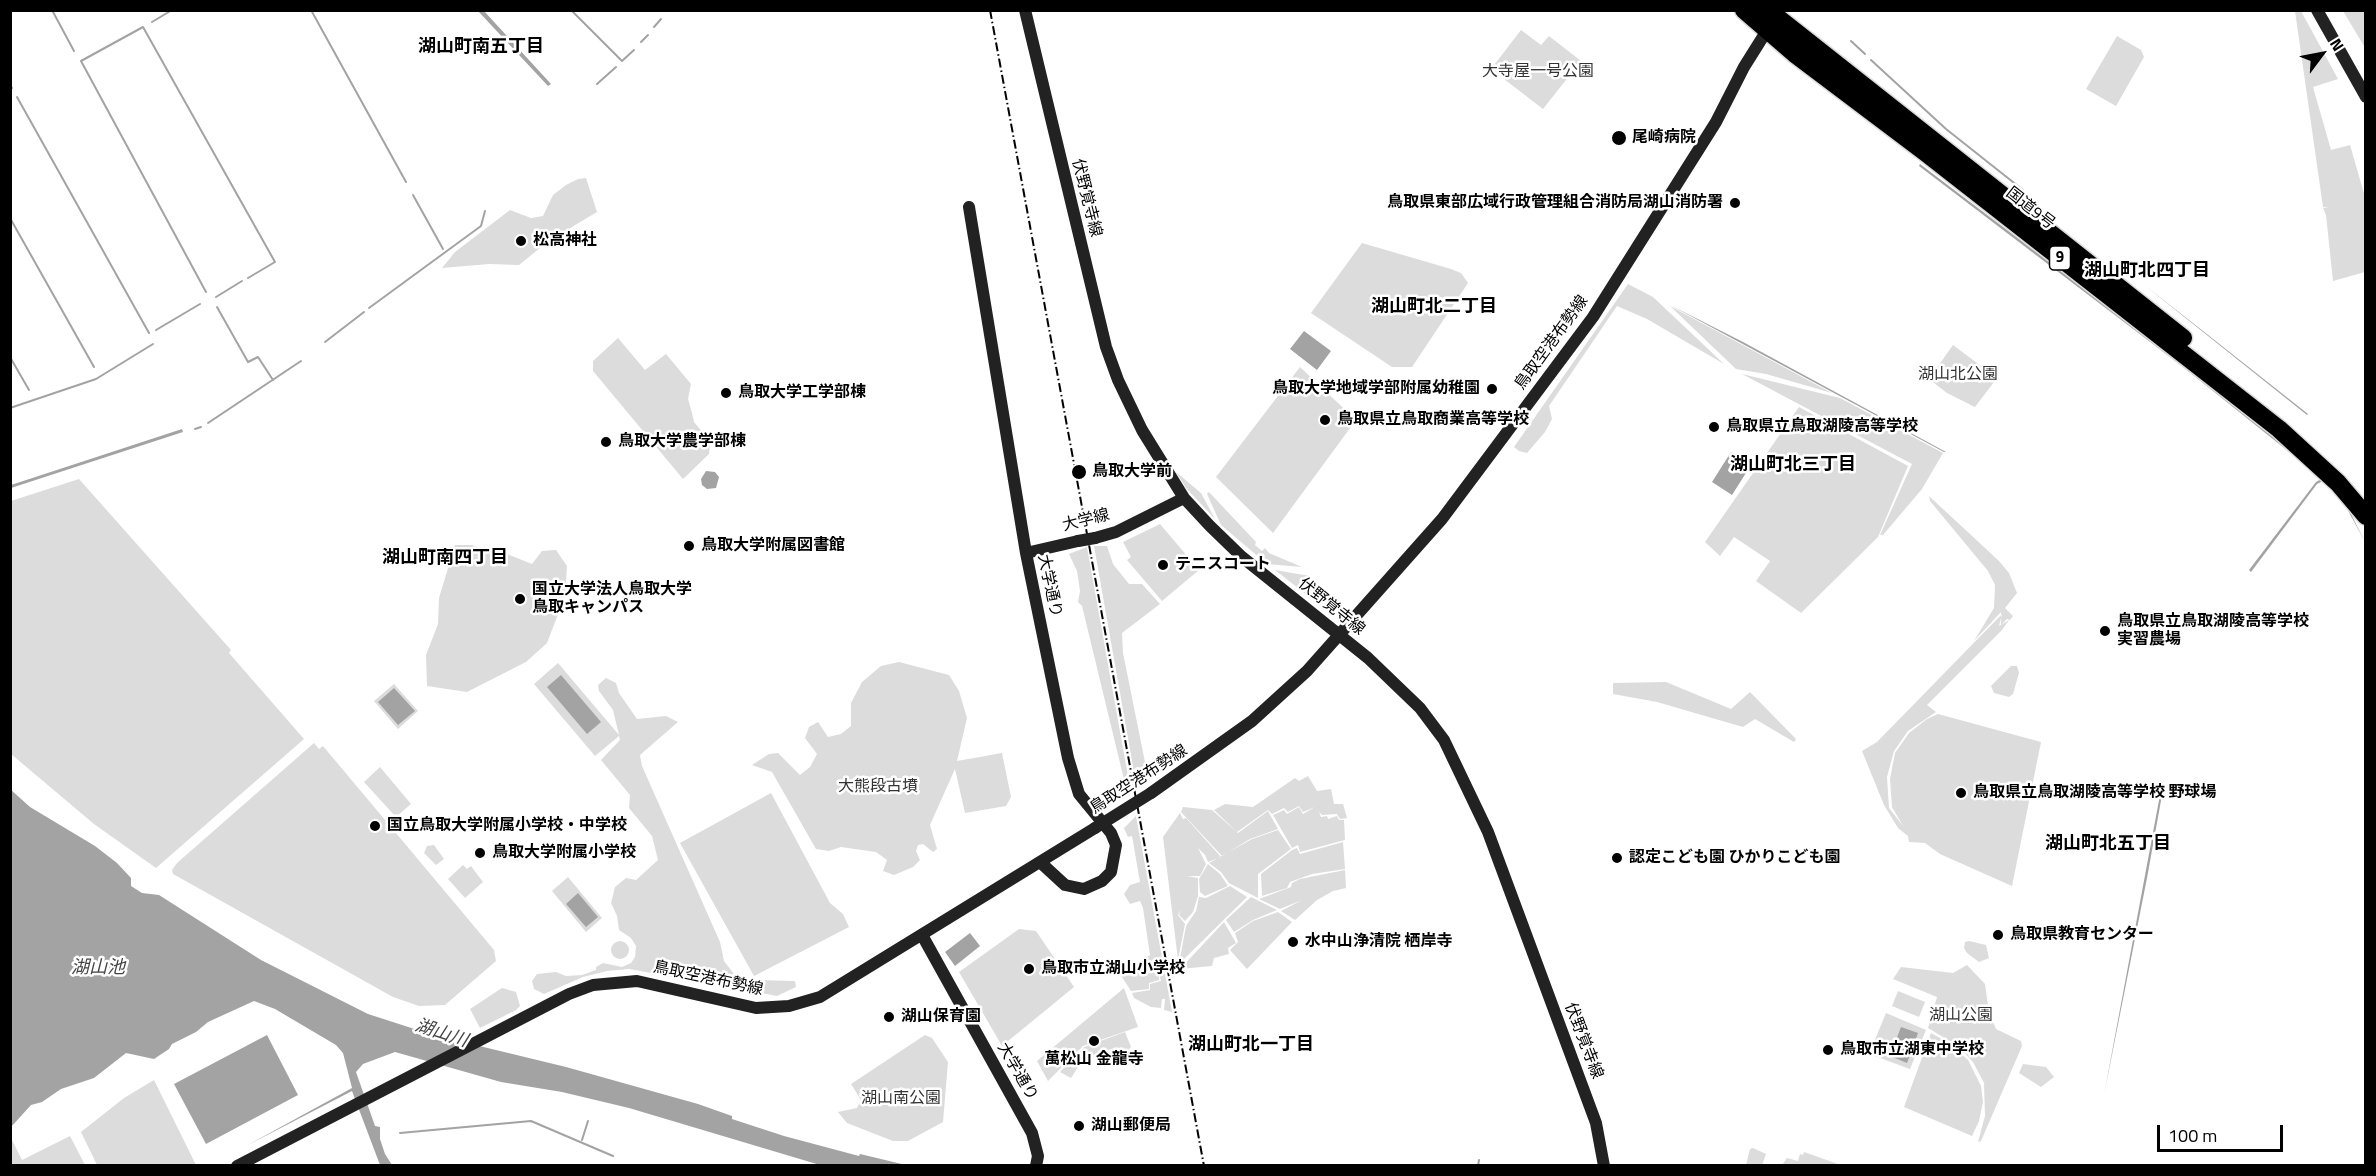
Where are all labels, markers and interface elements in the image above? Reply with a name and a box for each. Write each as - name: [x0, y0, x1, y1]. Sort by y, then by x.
- north arrow: [2292, 24, 2352, 84]
- text: N: [2324, 33, 2350, 56]
- district label: 湖山町南五丁目: [418, 37, 544, 59]
- park label: 大寺屋一号公園: [1482, 62, 1594, 82]
- place label: 尾崎病院: [1632, 128, 1696, 148]
- marker: 尾崎病院: [1610, 129, 1628, 147]
- street label: 伏野覚寺線: [1067, 157, 1105, 239]
- street label: 国道9号: [2002, 184, 2058, 234]
- place label: 鳥取県東部広域行政管理組合消防局湖山消防署: [1387, 193, 1723, 213]
- marker: 鳥取県東部広域行政管理組合消防局湖山消防署: [1728, 196, 1742, 210]
- place label: 松高神社: [533, 231, 597, 251]
- marker: 松高神社: [514, 234, 528, 248]
- road number: 9: [2050, 246, 2070, 270]
- district label: 湖山町北四丁目: [2084, 261, 2210, 283]
- street label: 鳥取空港布勢線: [1511, 292, 1593, 394]
- district label: 湖山町北二丁目: [1371, 297, 1497, 319]
- park label: 湖山北公園: [1918, 365, 1998, 385]
- place label: 鳥取大学地域学部附属幼稚園: [1272, 379, 1480, 399]
- marker: 鳥取大学地域学部附属幼稚園: [1485, 382, 1499, 396]
- place label: 鳥取大学工学部棟: [738, 383, 866, 403]
- marker: 鳥取大学工学部棟: [719, 386, 733, 400]
- place label: 鳥取県立鳥取商業高等学校: [1337, 410, 1529, 430]
- marker: 鳥取県立鳥取商業高等学校: [1318, 413, 1332, 427]
- place label: 鳥取県立鳥取湖陵高等学校: [1726, 417, 1918, 437]
- marker: 鳥取県立鳥取湖陵高等学校: [1707, 420, 1721, 434]
- place label: 鳥取大学農学部棟: [618, 432, 746, 452]
- marker: 鳥取大学農学部棟: [599, 435, 613, 449]
- district label: 湖山町北三丁目: [1730, 455, 1856, 477]
- place label: 鳥取大学前: [1092, 462, 1172, 482]
- marker: 鳥取大学前: [1070, 463, 1088, 481]
- street label: 大学線: [1060, 506, 1112, 536]
- place label: 鳥取大学附属図書館: [701, 536, 845, 556]
- marker: 鳥取大学附属図書館: [682, 539, 696, 553]
- district label: 湖山町南四丁目: [382, 548, 508, 570]
- street label: 大学通り: [1033, 553, 1065, 619]
- place label: テニスコート: [1175, 555, 1271, 575]
- marker: テニスコート: [1156, 558, 1170, 572]
- street label: 伏野覚寺線: [1294, 574, 1368, 640]
- place label: 国立大学法人鳥取大学 鳥取キャンパス: [532, 580, 692, 618]
- marker: 国立大学法人鳥取大学 鳥取キャンパス: [513, 592, 527, 606]
- place label: 鳥取県立鳥取湖陵高等学校 実習農場: [2117, 612, 2309, 650]
- marker: 鳥取県立鳥取湖陵高等学校 実習農場: [2098, 624, 2112, 638]
- street label: 鳥取空港布勢線: [1087, 741, 1191, 819]
- park label: 大熊段古墳: [838, 777, 918, 797]
- place label: 鳥取県立鳥取湖陵高等学校 野球場: [1973, 783, 2217, 803]
- marker: 鳥取県立鳥取湖陵高等学校 野球場: [1954, 786, 1968, 800]
- place label: 国立鳥取大学附属小学校・中学校: [387, 816, 627, 836]
- marker: 国立鳥取大学附属小学校・中学校: [368, 819, 382, 833]
- district label: 湖山町北五丁目: [2045, 834, 2171, 856]
- place label: 鳥取大学附属小学校: [492, 843, 636, 863]
- marker: 鳥取大学附属小学校: [473, 846, 487, 860]
- place label: 認定こども園 ひかりこども園: [1629, 848, 1841, 868]
- marker: 認定こども園 ひかりこども園: [1610, 851, 1624, 865]
- place label: 鳥取県教育センター: [2010, 925, 2154, 945]
- marker: 鳥取県教育センター: [1991, 928, 2005, 942]
- place label: 水中山浄清院 栖岸寺: [1305, 932, 1453, 952]
- marker: 水中山浄清院 栖岸寺: [1286, 935, 1300, 949]
- water label: 湖山池: [71, 958, 125, 980]
- street label: 鳥取空港布勢線: [651, 958, 765, 1000]
- place label: 鳥取市立湖山小学校: [1041, 959, 1185, 979]
- marker: 鳥取市立湖山小学校: [1022, 962, 1036, 976]
- street label: 伏野覚寺線: [1560, 1000, 1606, 1082]
- park label: 湖山公園: [1929, 1006, 1993, 1026]
- place label: 湖山保育園: [901, 1007, 981, 1027]
- marker: 湖山保育園: [882, 1010, 896, 1024]
- water label: 湖山川: [412, 1015, 470, 1053]
- marker: 萬松山 金龍寺: [1087, 1034, 1101, 1048]
- district label: 湖山町北一丁目: [1188, 1035, 1314, 1057]
- street label: 大学通り: [993, 1039, 1041, 1105]
- place label: 鳥取市立湖東中学校: [1840, 1040, 1984, 1060]
- marker: 鳥取市立湖東中学校: [1821, 1043, 1835, 1057]
- place label: 萬松山 金龍寺: [1044, 1050, 1144, 1070]
- park label: 湖山南公園: [861, 1089, 941, 1109]
- scale bar: [2160, 1113, 2286, 1151]
- place label: 湖山郵便局: [1091, 1116, 1171, 1136]
- marker: 湖山郵便局: [1072, 1119, 1086, 1133]
- text: 100 m: [2168, 1122, 2217, 1149]

